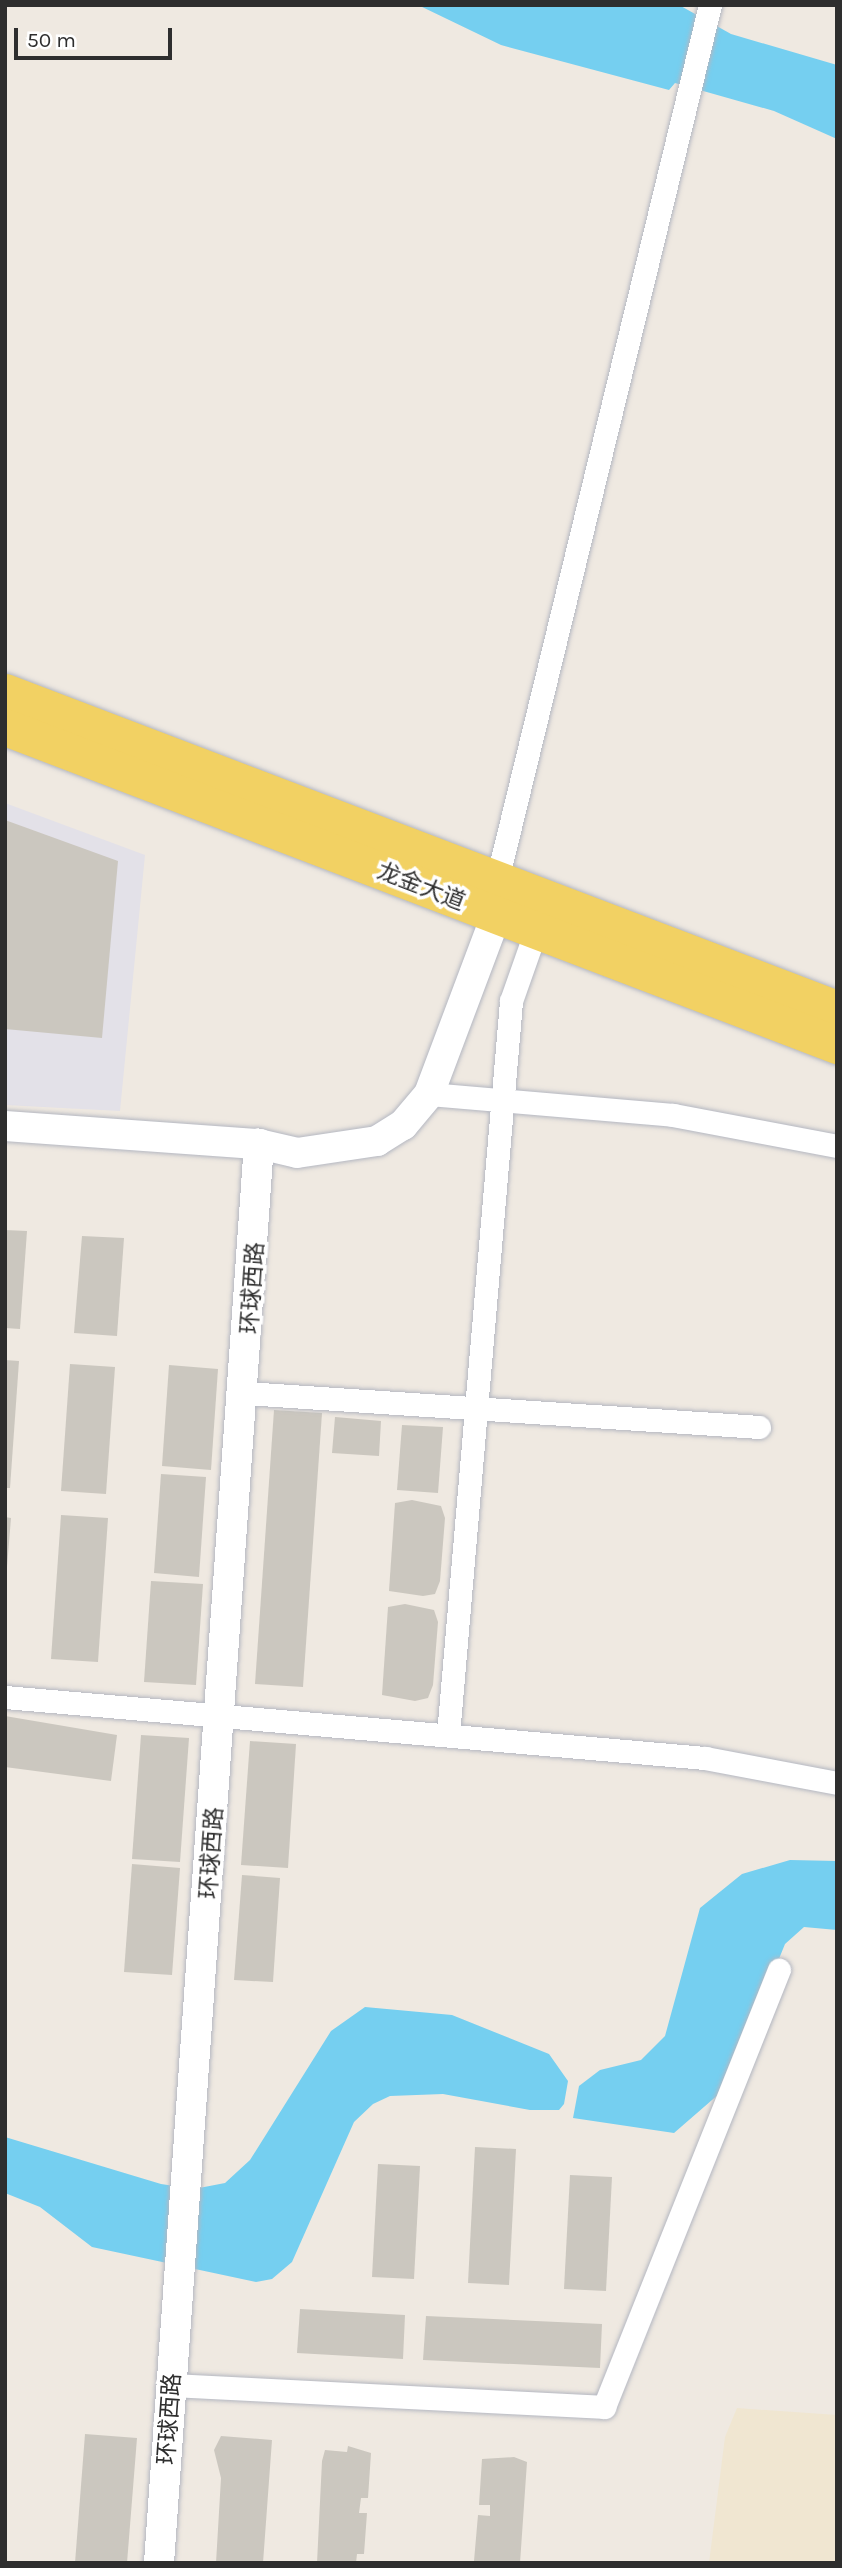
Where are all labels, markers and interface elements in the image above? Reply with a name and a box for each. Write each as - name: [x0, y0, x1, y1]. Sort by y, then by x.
- scale bar: [18, 14, 175, 58]
- text: 50 m: [27, 28, 76, 52]
- street label: 龙金大道: [373, 858, 469, 916]
- street label: 环球西路: [236, 1241, 270, 1335]
- street label: 环球西路: [195, 1806, 229, 1900]
- street label: 环球西路: [153, 2372, 187, 2466]

